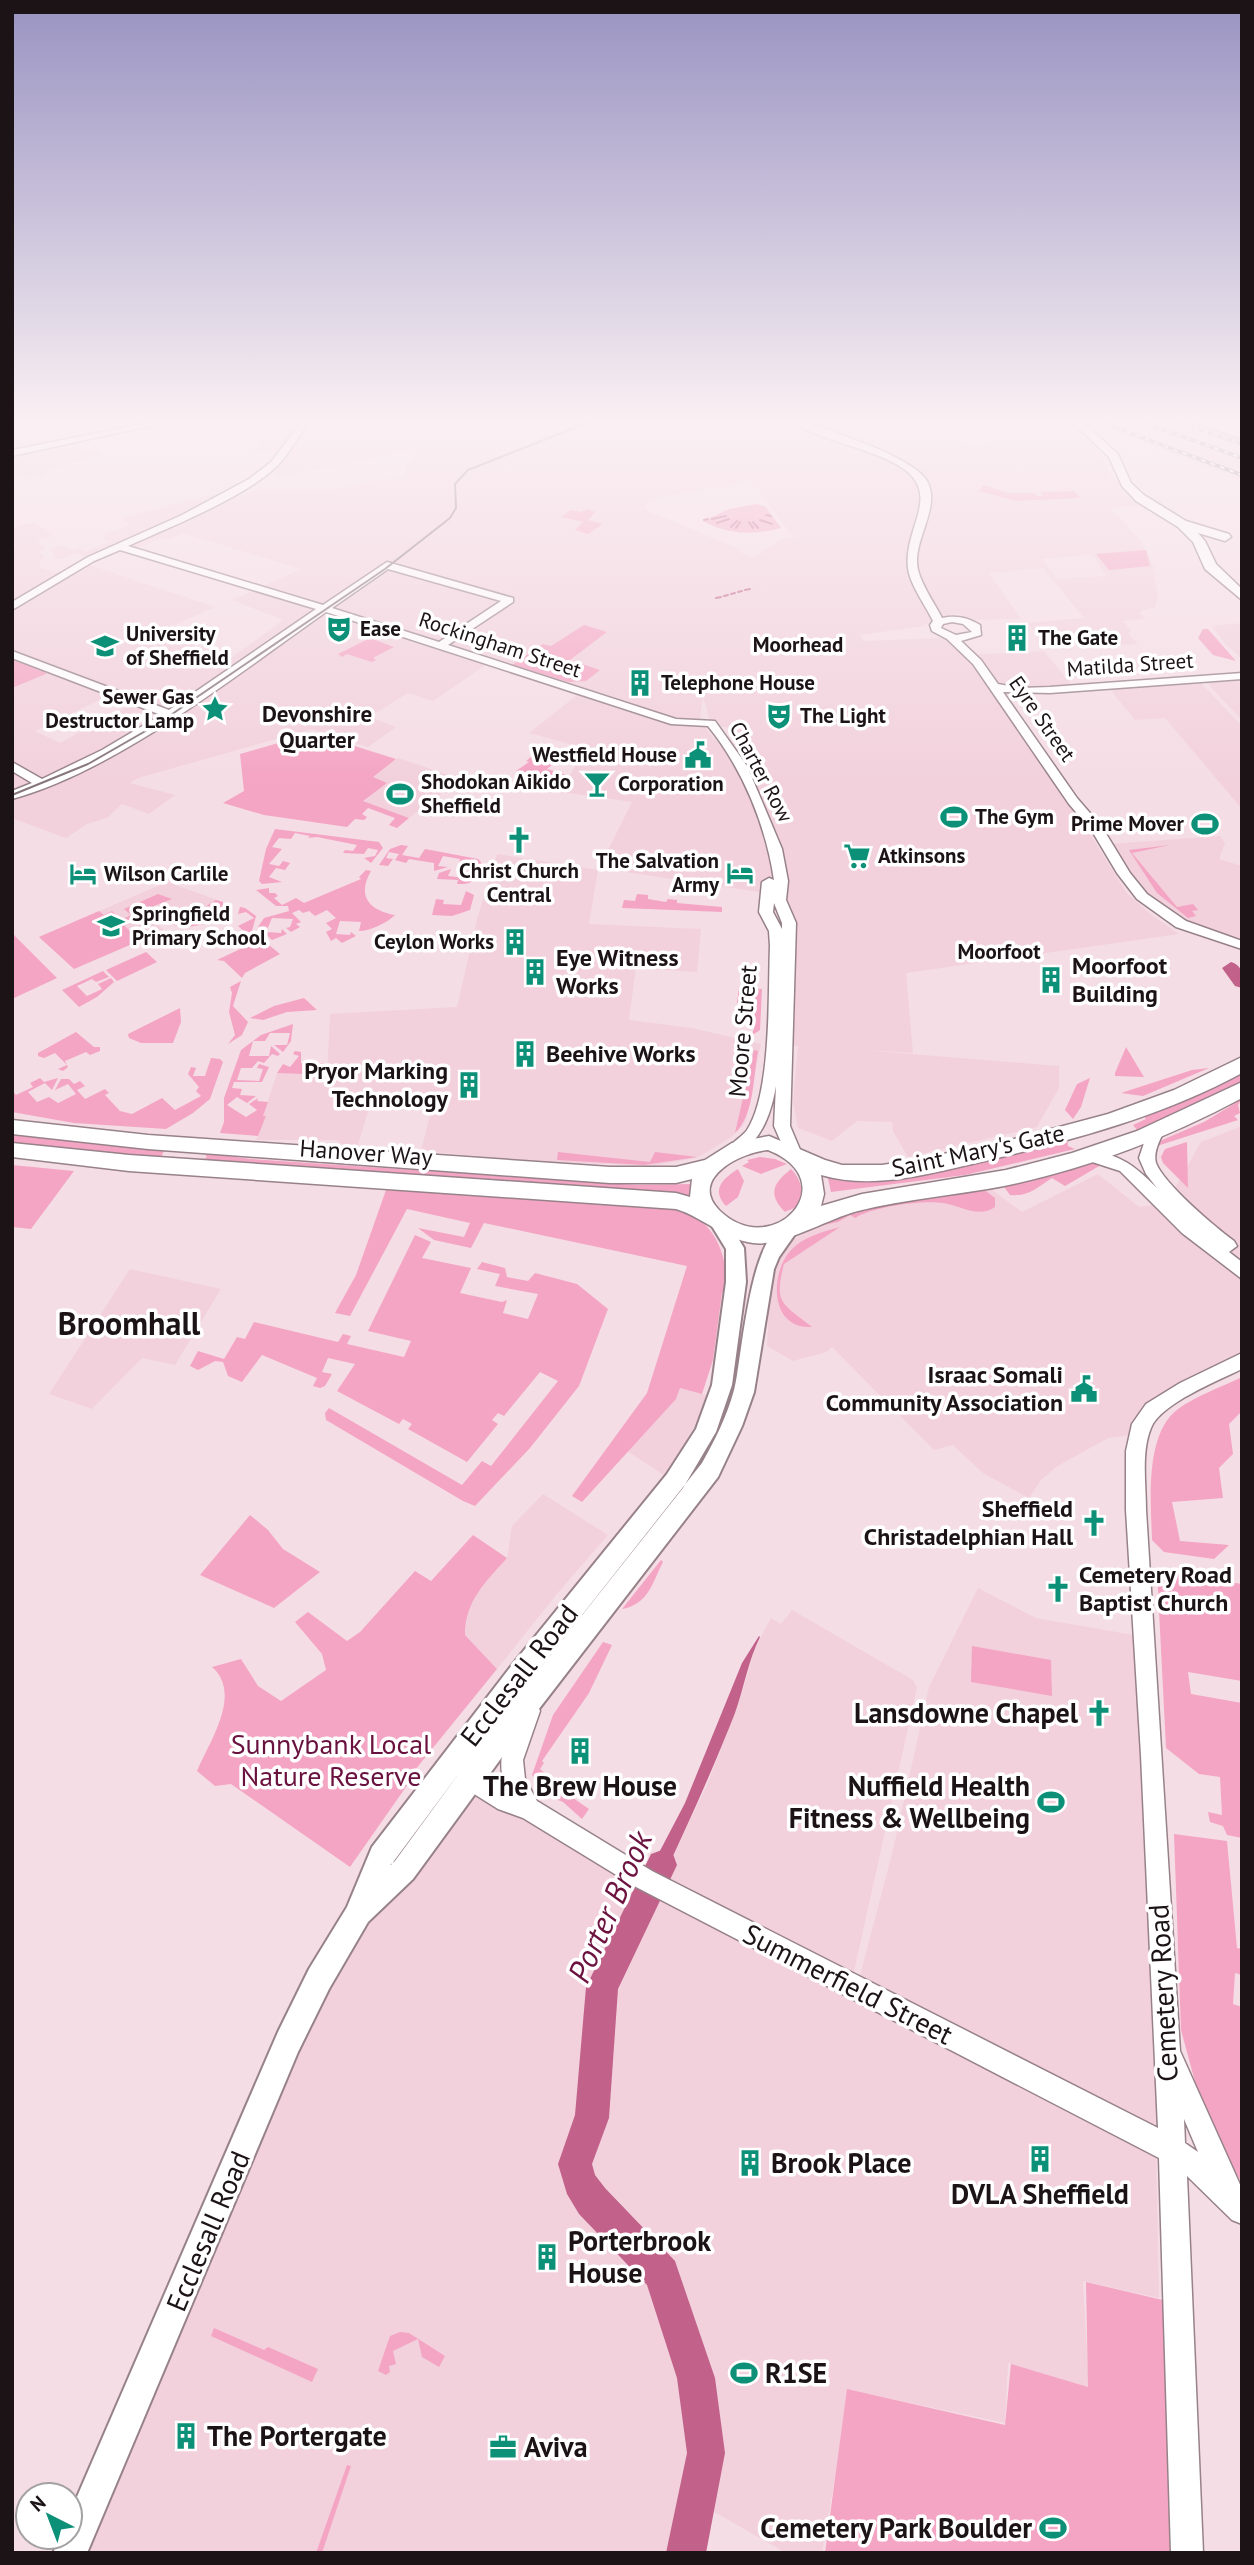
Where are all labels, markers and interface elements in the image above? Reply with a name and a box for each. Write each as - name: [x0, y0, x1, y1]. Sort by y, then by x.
- street label: Rockingham Street: [416, 606, 585, 683]
- theatre icon: Ease: [324, 614, 354, 644]
- place label: Ease: [360, 615, 401, 642]
- place label: University of Sheffield: [126, 620, 229, 671]
- building icon: The Gate: [1002, 623, 1032, 653]
- place label: The Gate: [1038, 624, 1118, 651]
- school or university icon: University of Sheffield: [90, 631, 120, 661]
- district label: Moorhead: [753, 631, 843, 658]
- street label: Matilda Street: [1066, 647, 1194, 682]
- building icon: Telephone House: [625, 668, 655, 698]
- place label: Telephone House: [661, 669, 815, 696]
- street label: Eyre Street: [1003, 671, 1082, 767]
- place label: Sewer Gas Destructor Lamp: [45, 683, 194, 734]
- place icon: Sewer Gas Destructor Lamp: [200, 694, 230, 724]
- district label: Devonshire Quarter: [262, 699, 372, 754]
- theatre icon: The Light: [764, 701, 794, 731]
- place label: The Light: [800, 702, 886, 729]
- street label: Charter Row: [724, 717, 799, 827]
- public building icon: Westfield House: [683, 740, 713, 770]
- place label: Westfield House: [532, 741, 677, 768]
- place label: Shodokan Aikido Sheffield: [421, 768, 571, 819]
- bar icon: Corporation: [582, 769, 612, 799]
- place label: Corporation: [618, 770, 724, 797]
- sports icon: Shodokan Aikido Sheffield: [385, 779, 415, 809]
- sports icon: The Gym: [939, 802, 969, 832]
- place label: The Gym: [975, 803, 1054, 830]
- sports icon: Prime Mover: [1190, 809, 1220, 839]
- place label: Prime Mover: [1071, 810, 1185, 837]
- church icon: Christ Church Central: [504, 825, 534, 855]
- supermarket icon: Atkinsons: [842, 841, 872, 871]
- place label: Atkinsons: [878, 842, 965, 869]
- place label: The Salvation Army: [596, 847, 720, 898]
- place label: Christ Church Central: [459, 857, 579, 908]
- hotel icon: The Salvation Army: [725, 858, 755, 888]
- hotel icon: Wilson Carlile: [68, 859, 98, 889]
- place label: Wilson Carlile: [104, 860, 229, 887]
- place label: Springfield Primary School: [132, 900, 267, 951]
- school or university icon: Springfield Primary School: [96, 911, 126, 941]
- building icon: Ceylon Works: [500, 927, 530, 957]
- place label: Ceylon Works: [374, 928, 494, 955]
- district label: Moorfoot: [957, 938, 1041, 965]
- place label: Eye Witness Works: [556, 942, 679, 1001]
- place label: Moorfoot Building: [1072, 950, 1168, 1009]
- building icon: Eye Witness Works: [520, 957, 550, 987]
- street label: Moore Street: [721, 963, 764, 1098]
- building icon: Moorfoot Building: [1036, 965, 1066, 995]
- place label: Beehive Works: [546, 1038, 696, 1069]
- building icon: Beehive Works: [510, 1039, 540, 1069]
- place label: Pryor Marking Technology: [304, 1055, 449, 1114]
- building icon: Pryor Marking Technology: [454, 1070, 484, 1100]
- street label: Saint Mary's Gate: [889, 1117, 1067, 1184]
- street label: Hanover Way: [298, 1132, 434, 1173]
- district label: Broomhall: [58, 1302, 201, 1344]
- place label: Israac Somali Community Association: [826, 1359, 1063, 1418]
- public building icon: Israac Somali Community Association: [1069, 1374, 1099, 1404]
- place label: Sheffield Christadelphian Hall: [864, 1493, 1074, 1552]
- church icon: Sheffield Christadelphian Hall: [1079, 1508, 1109, 1538]
- place label: Cemetery Road Baptist Church: [1079, 1559, 1232, 1618]
- church icon: Cemetery Road Baptist Church: [1043, 1574, 1073, 1604]
- street label: Ecclesall Road: [451, 1596, 586, 1753]
- place label: Lansdowne Chapel: [854, 1694, 1079, 1731]
- church icon: Lansdowne Chapel: [1084, 1698, 1114, 1728]
- park label: Sunnybank Local Nature Reserve: [231, 1725, 431, 1794]
- building icon: The Brew House: [565, 1736, 595, 1766]
- place label: The Brew House: [483, 1767, 677, 1804]
- place label: Nuffield Health Fitness & Wellbeing: [789, 1767, 1030, 1836]
- sports icon: Nuffield Health Fitness & Wellbeing: [1036, 1787, 1066, 1817]
- water label: Porter Brook: [557, 1823, 662, 1989]
- street label: Cemetery Road: [1139, 1903, 1186, 2083]
- street label: Summerfield Street: [737, 1915, 960, 2053]
- place label: Brook Place: [771, 2144, 911, 2181]
- building icon: DVLA Sheffield: [1025, 2144, 1055, 2174]
- street label: Ecclesall Road: [157, 2145, 258, 2317]
- building icon: Brook Place: [735, 2148, 765, 2178]
- place label: DVLA Sheffield: [951, 2175, 1129, 2212]
- place label: Porterbrook House: [568, 2222, 711, 2291]
- building icon: Porterbrook House: [532, 2242, 562, 2272]
- place label: R1SE: [765, 2354, 827, 2391]
- sports icon: R1SE: [729, 2358, 759, 2388]
- place label: The Portergate: [207, 2417, 387, 2454]
- building icon: The Portergate: [171, 2421, 201, 2451]
- place label: Aviva: [524, 2428, 588, 2465]
- office icon: Aviva: [488, 2432, 518, 2462]
- north arrow: [14, 2481, 84, 2551]
- text: N: [25, 2490, 50, 2516]
- place label: Cemetery Park Boulder: [760, 2509, 1032, 2546]
- sports icon: Cemetery Park Boulder: [1038, 2513, 1068, 2543]

